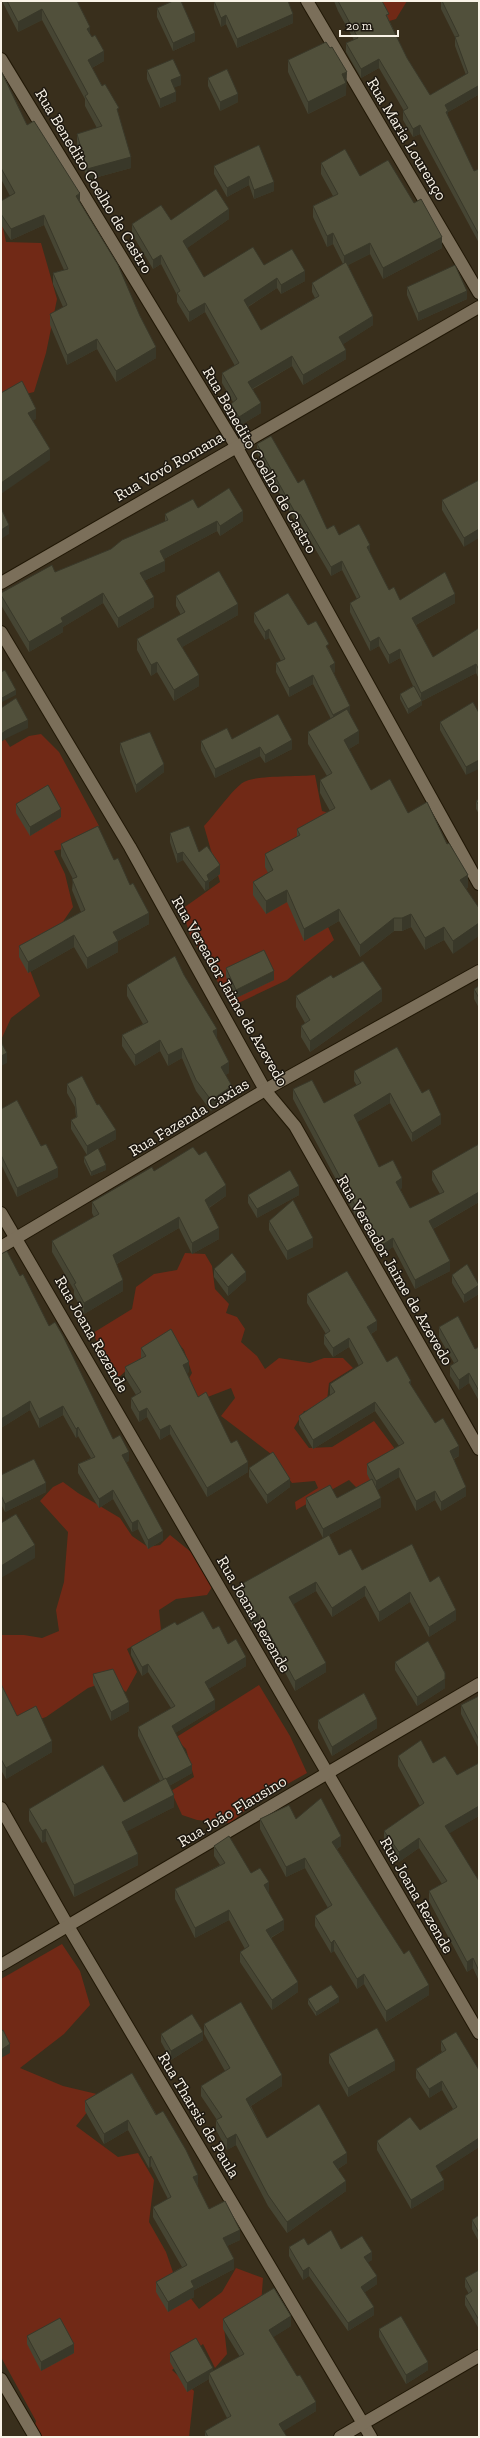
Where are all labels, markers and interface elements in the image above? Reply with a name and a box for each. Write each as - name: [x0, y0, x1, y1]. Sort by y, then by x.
- scale bar: [340, 12, 398, 38]
- text: 20 m: [346, 19, 373, 33]
- street label: Rua Maria Lourenço: [363, 74, 451, 204]
- street label: Rua Benedito Coelho de Castro: [31, 85, 157, 277]
- street label: Rua Benedito Coelho de Castro: [199, 363, 321, 557]
- street label: Rua Vovó Romana: [111, 427, 227, 505]
- street label: Rua Vereador Jaime de Azevedo: [168, 893, 292, 1089]
- street label: Rua Fazenda Caxias: [126, 1074, 252, 1160]
- street label: Rua Vereador Jaime de Azevedo: [333, 1172, 457, 1368]
- street label: Rua Joana Rezende: [51, 1273, 133, 1395]
- street label: Rua Joana Rezende: [213, 1553, 295, 1675]
- street label: Rua João Flausino: [174, 1771, 290, 1851]
- street label: Rua Joana Rezende: [376, 1834, 458, 1956]
- street label: Rua Tharsis de Paula: [154, 2049, 244, 2181]

